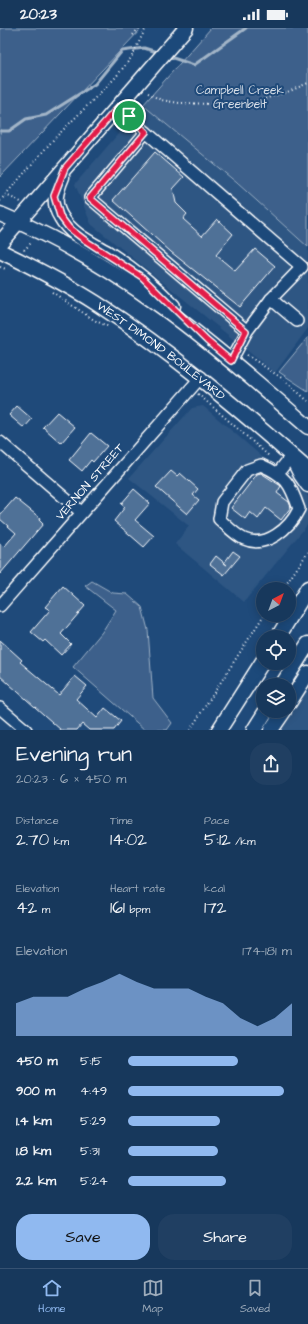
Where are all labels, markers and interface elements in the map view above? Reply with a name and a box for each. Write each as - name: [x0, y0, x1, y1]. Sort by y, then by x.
- text: 20:23: [20, 4, 57, 25]
- park label: Campbell Creek Greenbelt: [196, 82, 285, 113]
- pin: [112, 99, 146, 133]
- icon: arrive: [118, 105, 140, 127]
- street label: WEST DIMOND BOULEVARD: [93, 297, 229, 404]
- street label: VERNON STREET: [52, 440, 128, 524]
- north arrow: [256, 582, 296, 622]
- map controls: [256, 582, 296, 718]
- button: locate: [256, 630, 296, 670]
- button: layers: [256, 678, 296, 718]
- text: Evening run: [16, 739, 132, 770]
- button: share: [250, 743, 292, 785]
- text: 20:23 · 6 × 450 m: [16, 770, 126, 788]
- text: Distance: [16, 813, 59, 828]
- text: Time: [110, 813, 133, 828]
- text: Pace: [204, 813, 230, 828]
- text: 2.70: [16, 828, 49, 852]
- text: 14:02: [110, 828, 147, 852]
- text: 5:12: [204, 828, 231, 852]
- text: km: [49, 834, 69, 849]
- text: /km: [231, 834, 256, 849]
- text: Elevation: [16, 881, 59, 896]
- text: Heart rate: [110, 881, 165, 896]
- text: kcal: [204, 881, 225, 896]
- text: 42: [16, 896, 37, 920]
- text: 161: [110, 896, 125, 920]
- text: 172: [204, 896, 226, 920]
- text: m: [37, 902, 50, 917]
- text: bpm: [125, 902, 150, 917]
- text: Elevation: [16, 942, 67, 960]
- text: 174–181 m: [242, 942, 292, 960]
- text: 450 m: [16, 1052, 58, 1070]
- text: 5:15: [80, 1052, 102, 1070]
- text: 900 m: [16, 1082, 55, 1100]
- text: 4:49: [80, 1082, 107, 1100]
- text: 1.4 km: [16, 1112, 52, 1130]
- text: 5:29: [80, 1112, 106, 1130]
- text: 1.8 km: [16, 1142, 51, 1160]
- text: 5:31: [80, 1142, 100, 1160]
- text: 2.2 km: [16, 1172, 56, 1190]
- text: 5:24: [80, 1172, 108, 1190]
- button: Save: [16, 1214, 150, 1260]
- button: Share: [158, 1214, 292, 1260]
- tab: Home: [38, 1277, 65, 1316]
- tab: Map: [142, 1277, 164, 1316]
- tab: Saved: [240, 1277, 270, 1316]

